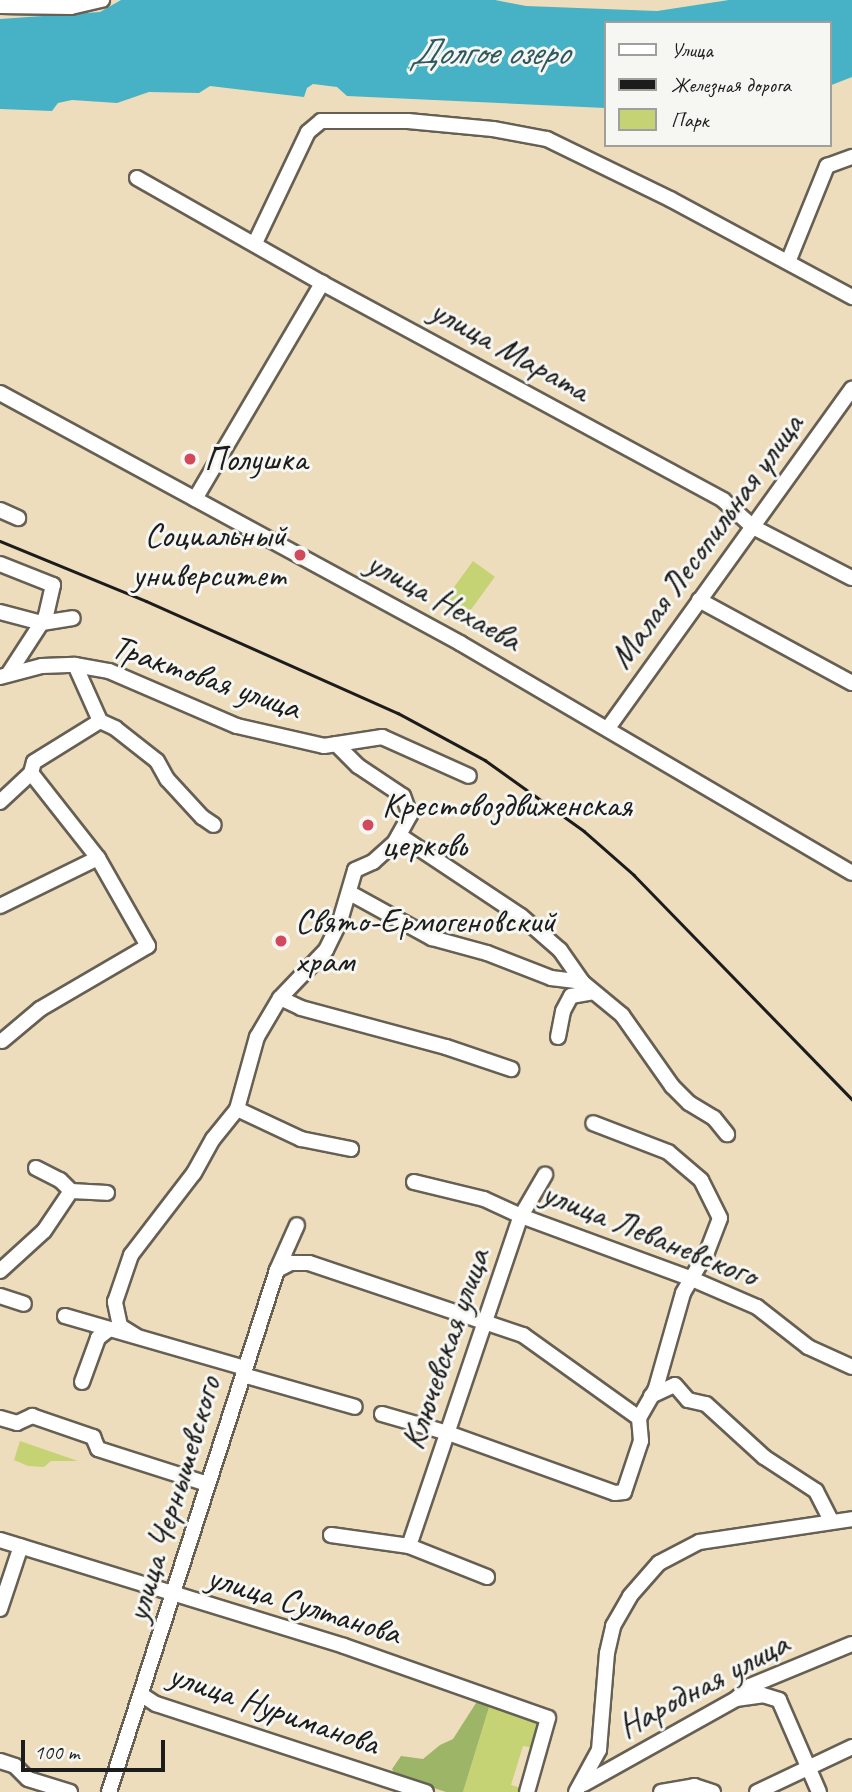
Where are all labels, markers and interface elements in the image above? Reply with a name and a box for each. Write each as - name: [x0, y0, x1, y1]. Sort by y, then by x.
- legend: [604, 21, 831, 147]
- water label: Долгое озеро: [410, 30, 568, 74]
- text: Улица: [671, 37, 713, 63]
- text: Железная дорога: [671, 72, 791, 98]
- text: Парк: [671, 107, 708, 133]
- street label: улица Марата: [421, 288, 599, 412]
- street label: Малая Лесопильная улица: [598, 403, 814, 679]
- place label: Полушка: [204, 438, 307, 480]
- marker: Полушка: [182, 451, 198, 467]
- place label: Социальный университет: [132, 514, 286, 596]
- street label: улица Нехаева: [360, 542, 528, 660]
- marker: Социальный университет: [292, 547, 308, 563]
- street label: Трактовая улица: [105, 625, 307, 729]
- place label: Крестовоздвиженская церковь: [382, 784, 632, 866]
- marker: Крестовоздвиженская церковь: [360, 817, 376, 833]
- place label: Свято-Ермогеновский храм: [295, 900, 556, 982]
- marker: Свято-Ермогеновский храм: [273, 933, 289, 949]
- street label: улица Леваневского: [537, 1172, 763, 1296]
- street label: Ключевская улица: [391, 1242, 499, 1456]
- street label: улица Чернышевского: [116, 1372, 230, 1626]
- street label: улица Султанова: [200, 1555, 408, 1655]
- street label: Народная улица: [610, 1622, 796, 1748]
- street label: улица Нуриманова: [163, 1653, 385, 1765]
- scale bar: [24, 1726, 168, 1770]
- text: 100 m: [34, 1739, 79, 1765]

